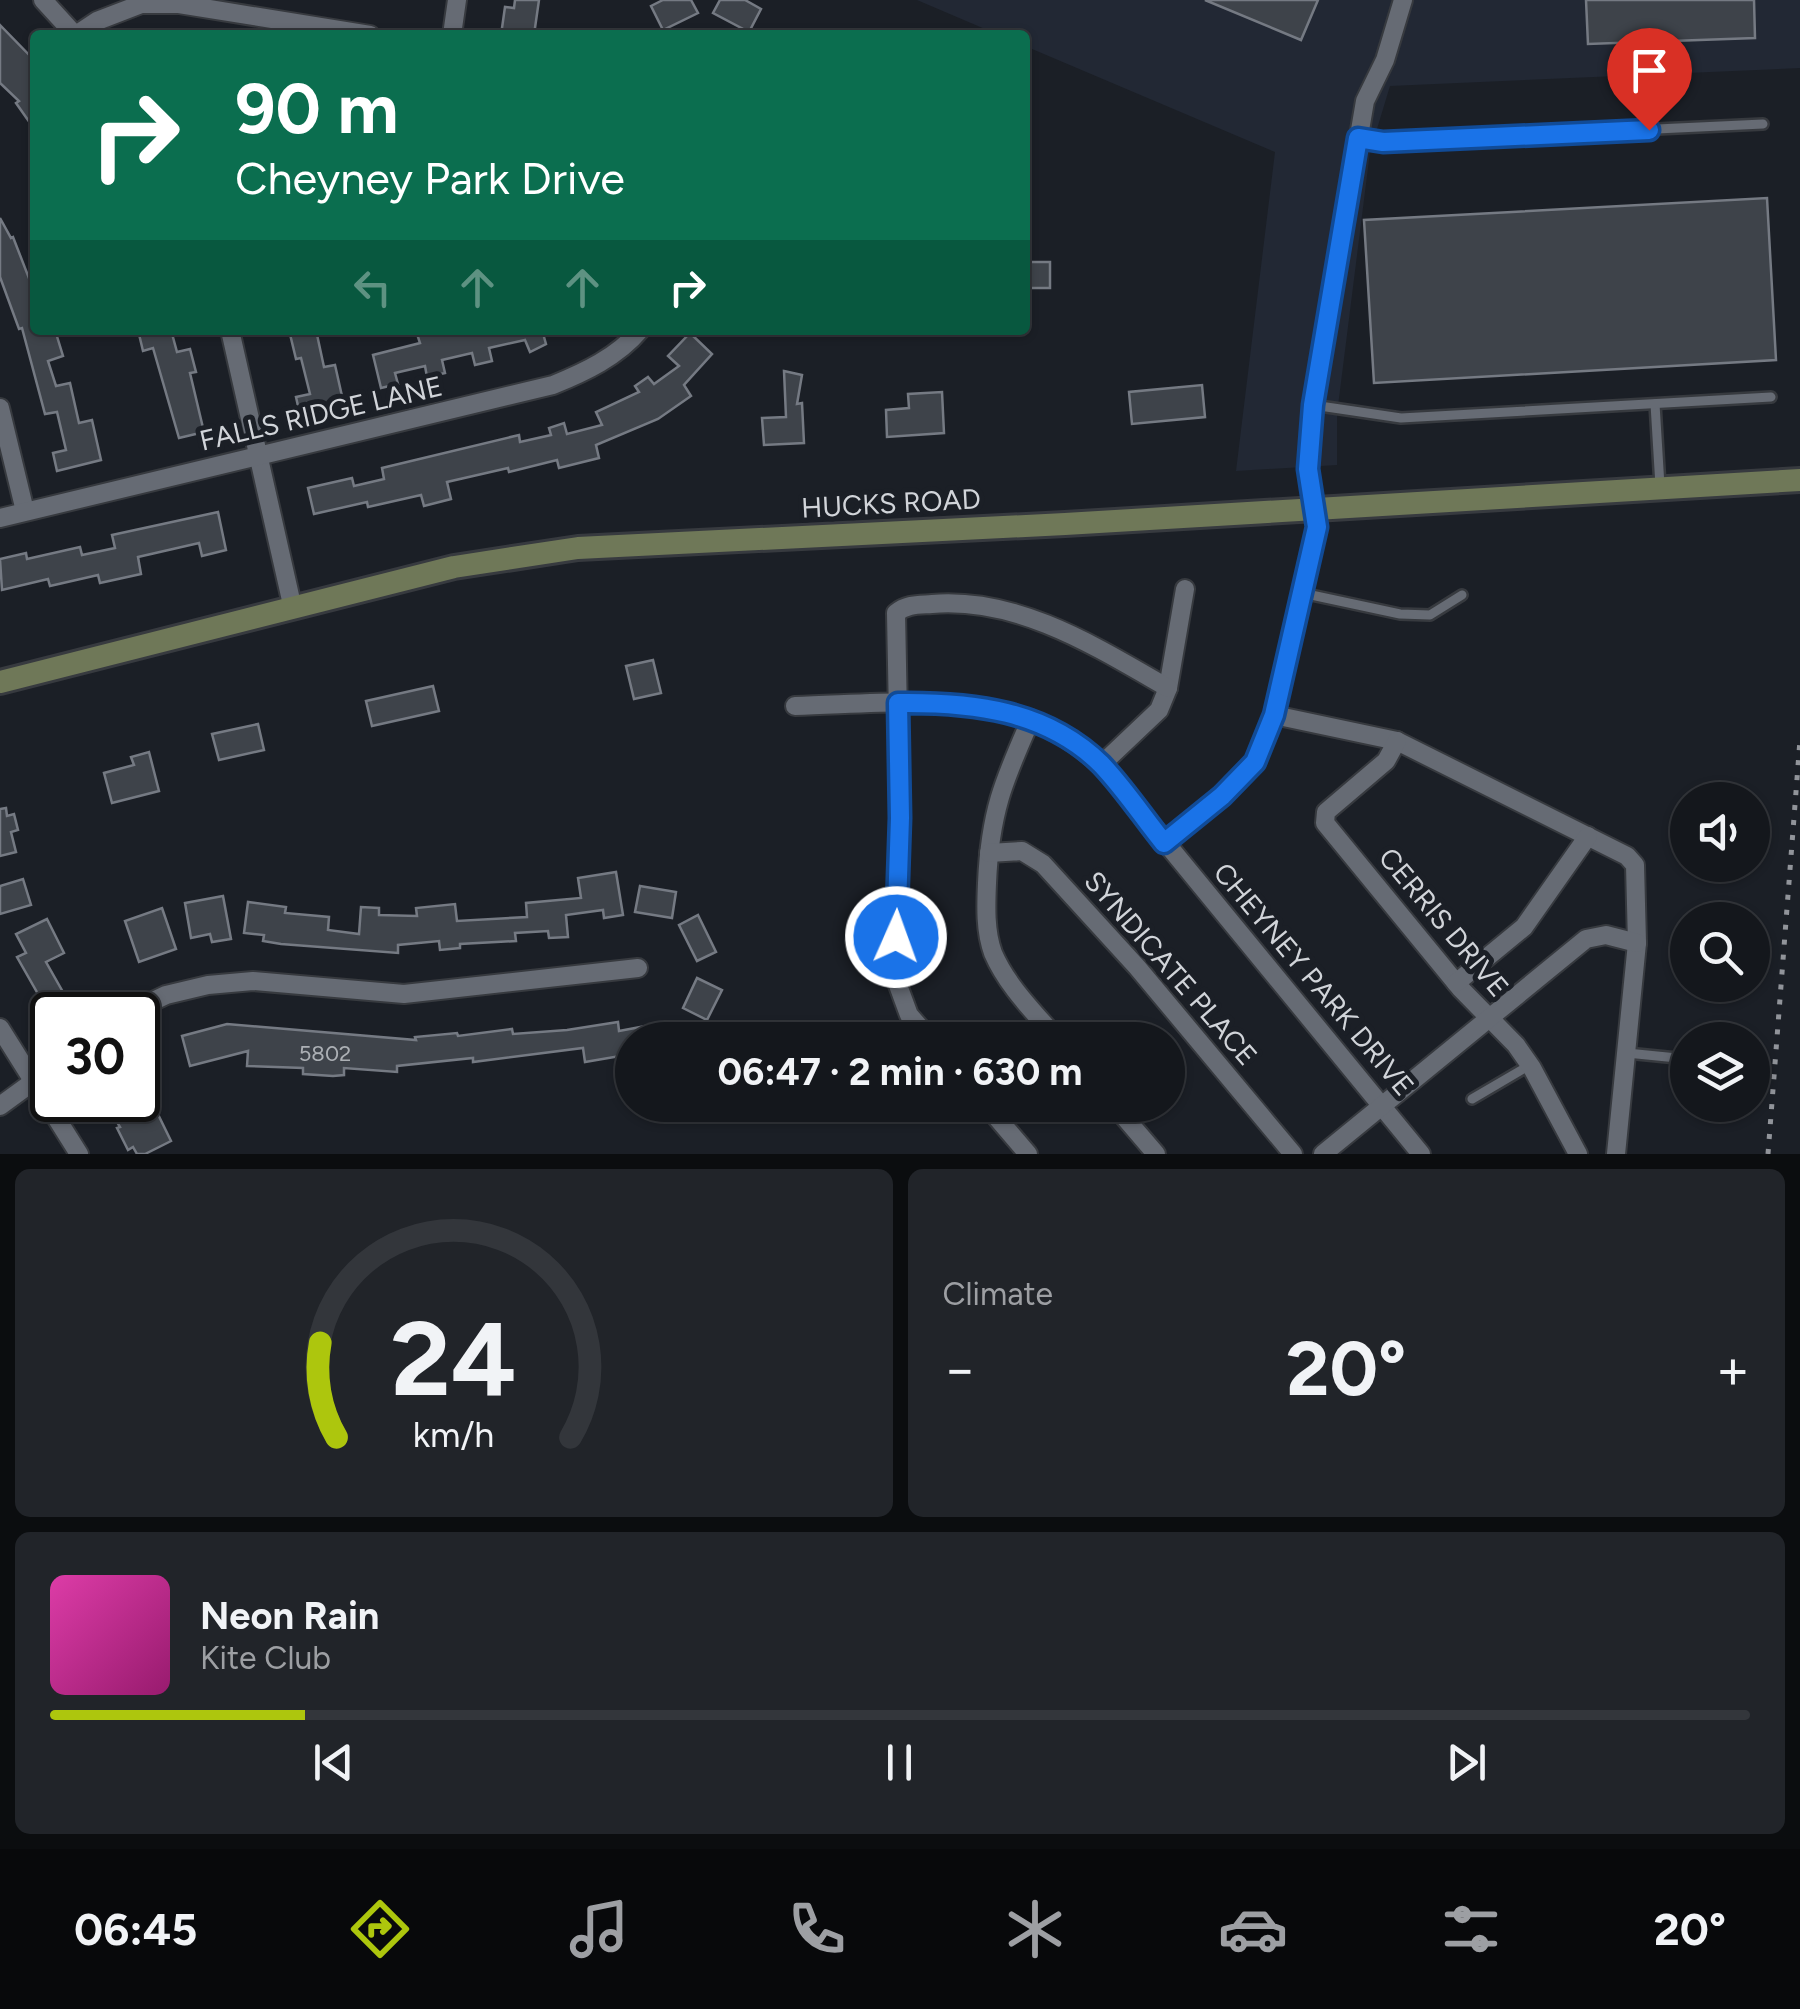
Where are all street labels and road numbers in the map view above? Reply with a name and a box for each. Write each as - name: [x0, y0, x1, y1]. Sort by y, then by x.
- street label: FALLS RIDGE LANE: [196, 369, 446, 457]
- street label: HUCKS ROAD: [800, 481, 982, 525]
- street label: CERRIS DRIVE: [1372, 841, 1516, 1003]
- street label: CHEYNEY PARK DRIVE: [1207, 856, 1421, 1102]
- street label: SYNDICATE PLACE: [1077, 864, 1265, 1072]

